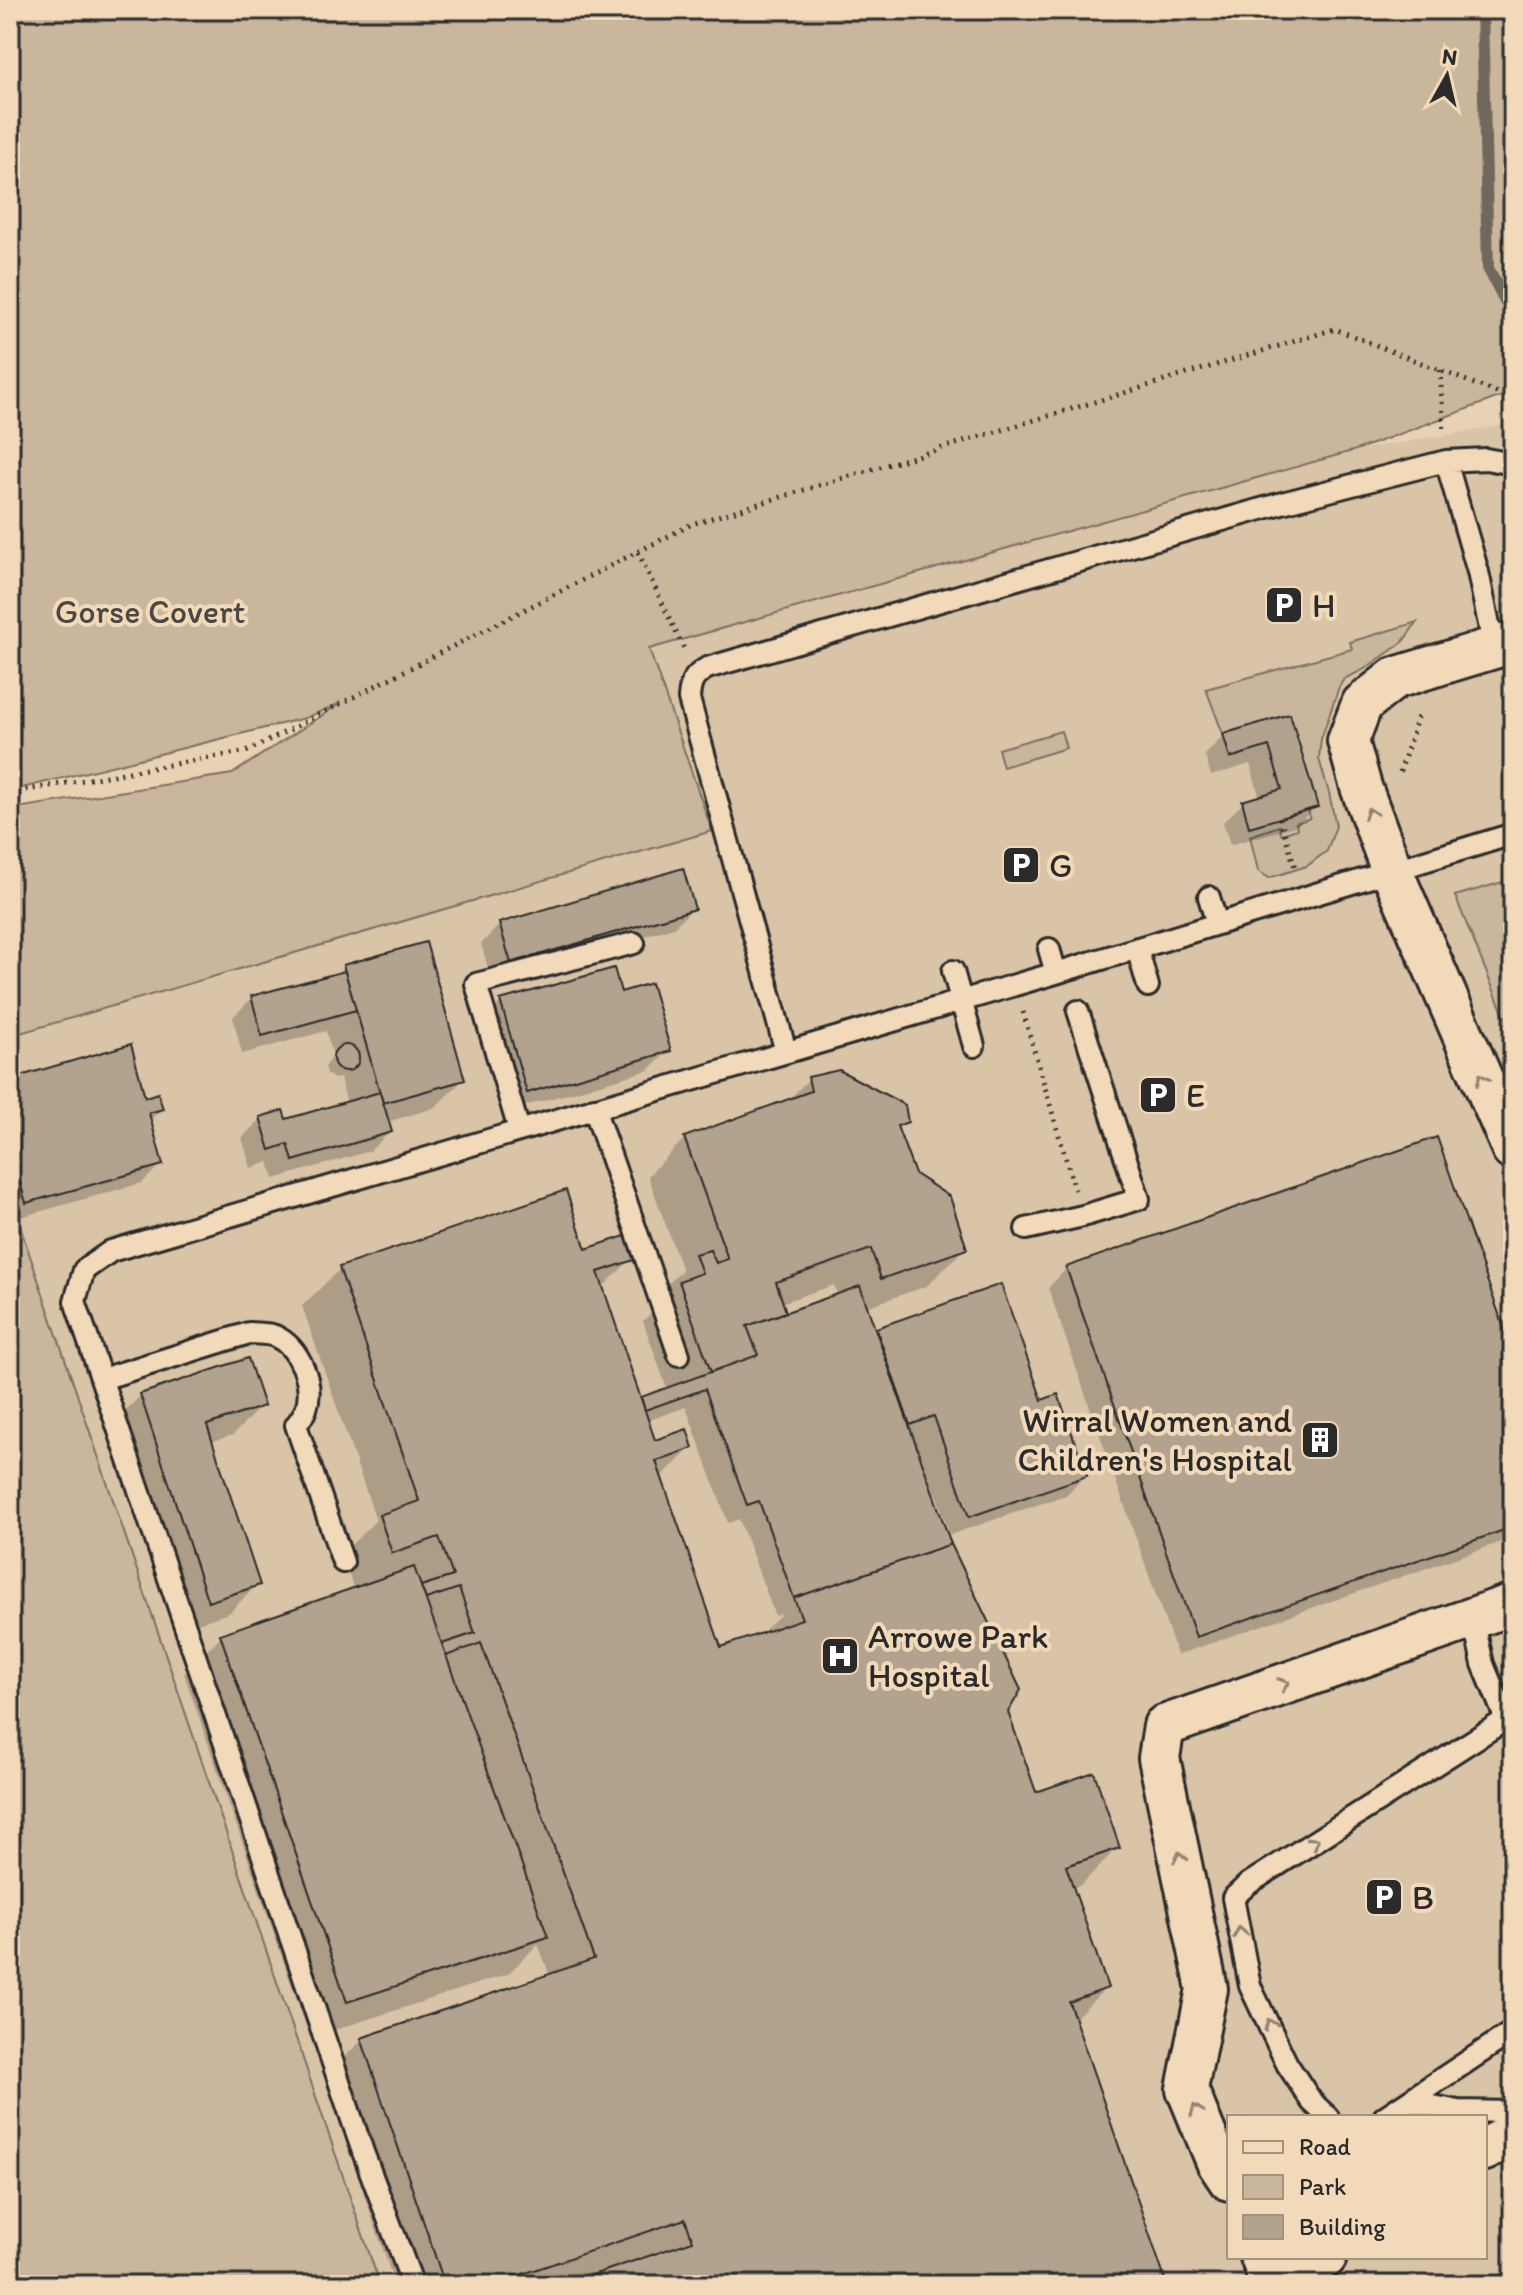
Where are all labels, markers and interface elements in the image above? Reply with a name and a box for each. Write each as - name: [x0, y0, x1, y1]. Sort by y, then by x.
- north arrow: [1407, 36, 1487, 116]
- text: N: [1440, 42, 1459, 71]
- parking icon: H: [1263, 584, 1305, 626]
- place label: H: [1312, 585, 1336, 626]
- park label: Gorse Covert: [55, 591, 246, 632]
- one-way arrow: [1364, 807, 1380, 821]
- parking icon: G: [1000, 844, 1042, 886]
- place label: G: [1049, 845, 1072, 886]
- one-way arrow: [1476, 1073, 1492, 1087]
- parking icon: E: [1137, 1074, 1179, 1116]
- place label: E: [1186, 1075, 1205, 1116]
- place label: Wirral Women and Children's Hospital: [1017, 1400, 1292, 1480]
- building icon: Wirral Women and Children's Hospital: [1299, 1419, 1341, 1461]
- place label: Arrowe Park Hospital: [868, 1616, 1048, 1696]
- hospital icon: Arrowe Park Hospital: [819, 1635, 861, 1677]
- one-way arrow: [1277, 1678, 1291, 1694]
- one-way arrow: [1305, 1837, 1320, 1852]
- one-way arrow: [1172, 1850, 1189, 1864]
- parking icon: B: [1363, 1876, 1405, 1918]
- place label: B: [1412, 1877, 1434, 1918]
- one-way arrow: [1232, 1925, 1249, 1938]
- one-way arrow: [1264, 2018, 1280, 2033]
- one-way arrow: [1189, 2104, 1205, 2118]
- legend: [1227, 2115, 1487, 2259]
- text: Road: [1299, 2132, 1351, 2161]
- text: Park: [1299, 2172, 1346, 2201]
- text: Building: [1299, 2212, 1386, 2241]

